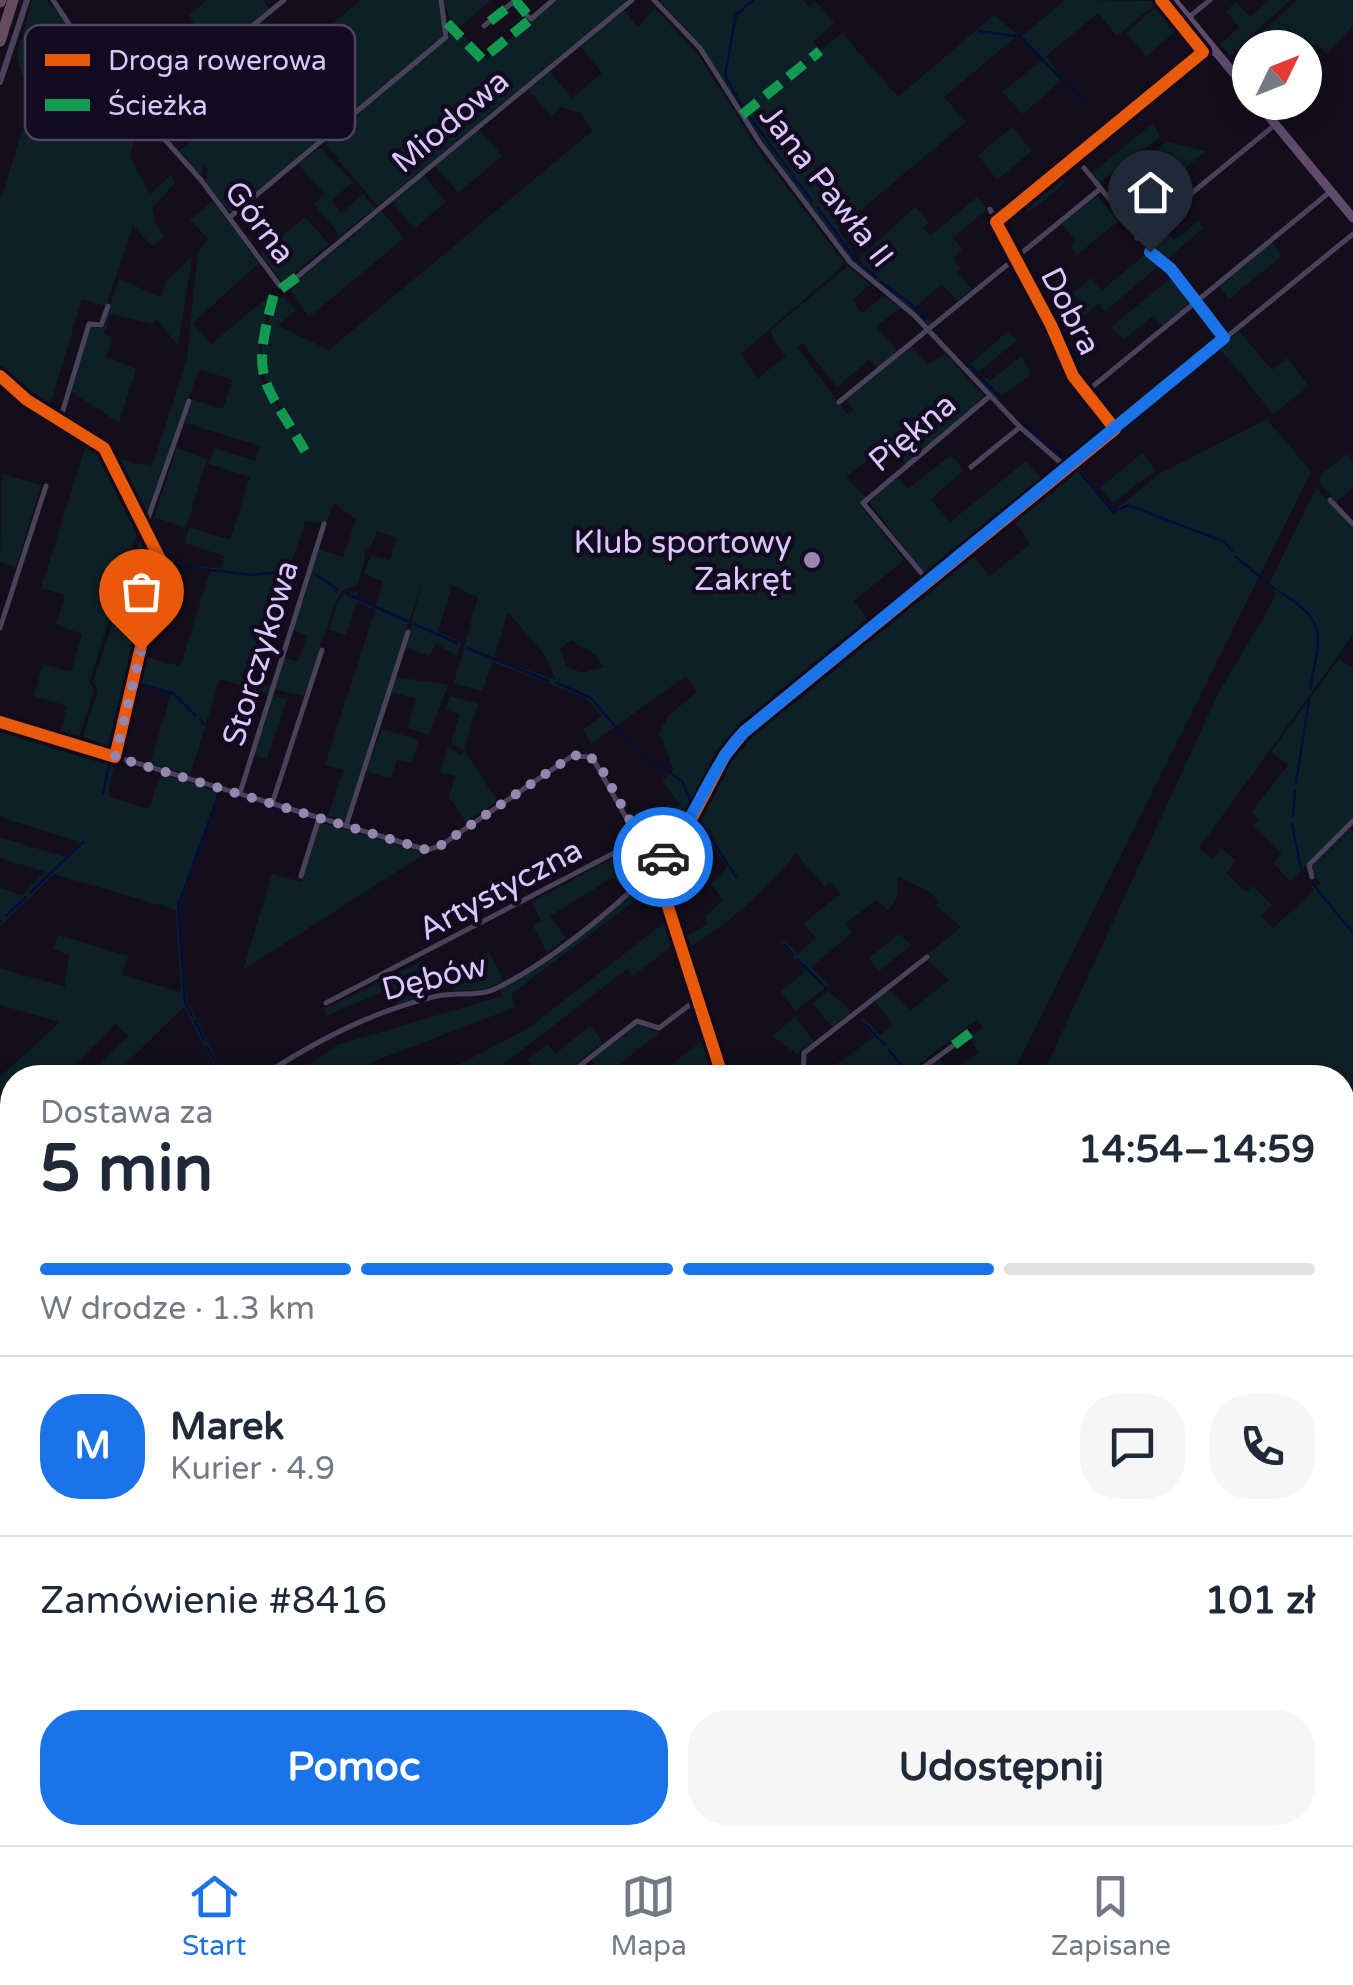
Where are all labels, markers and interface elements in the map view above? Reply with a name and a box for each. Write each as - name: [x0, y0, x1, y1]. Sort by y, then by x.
- legend: [25, 25, 355, 140]
- north arrow: [1232, 30, 1322, 120]
- map controls: [1232, 30, 1322, 120]
- text: Droga rowerowa: [108, 44, 327, 78]
- street label: Miodowa: [385, 62, 517, 182]
- text: Ścieżka: [108, 89, 208, 123]
- street label: Jana Pawła II: [751, 98, 901, 275]
- pin: [1108, 150, 1193, 253]
- icon: home: [1123, 165, 1178, 220]
- street label: Górna: [216, 174, 302, 271]
- street label: Dobra: [1032, 261, 1108, 362]
- street label: Piękna: [861, 385, 964, 480]
- place label: Klub sportowy Zakręt: [574, 524, 792, 599]
- pin: [99, 549, 184, 652]
- marker: Klub sportowy Zakręt: [801, 549, 823, 571]
- street label: Storczykowa: [215, 556, 307, 751]
- icon: bag: [114, 564, 169, 619]
- courier: [613, 807, 713, 907]
- icon: car: [636, 830, 691, 885]
- street label: Artystyczna: [412, 831, 589, 949]
- street label: Dębów: [378, 947, 490, 1009]
- text: Dostawa za: [40, 1094, 213, 1132]
- text: 14:54–14:59: [1078, 1127, 1315, 1173]
- text: 5 min: [40, 1130, 213, 1209]
- text: W drodze · 1.3 km: [40, 1290, 315, 1328]
- button: chat: [1080, 1394, 1185, 1499]
- button: phone: [1210, 1394, 1315, 1499]
- text: Marek: [170, 1404, 284, 1450]
- text: M: [74, 1423, 111, 1469]
- text: Kurier · 4.9: [170, 1450, 335, 1488]
- text: Zamówienie #8416: [40, 1578, 387, 1624]
- text: 101 zł: [1205, 1578, 1315, 1624]
- button: Pomoc: [40, 1710, 668, 1825]
- button: Udostępnij: [688, 1710, 1315, 1825]
- tab: Start: [182, 1869, 246, 1963]
- tab: Mapa: [610, 1869, 687, 1963]
- tab: Zapisane: [1051, 1869, 1171, 1963]

